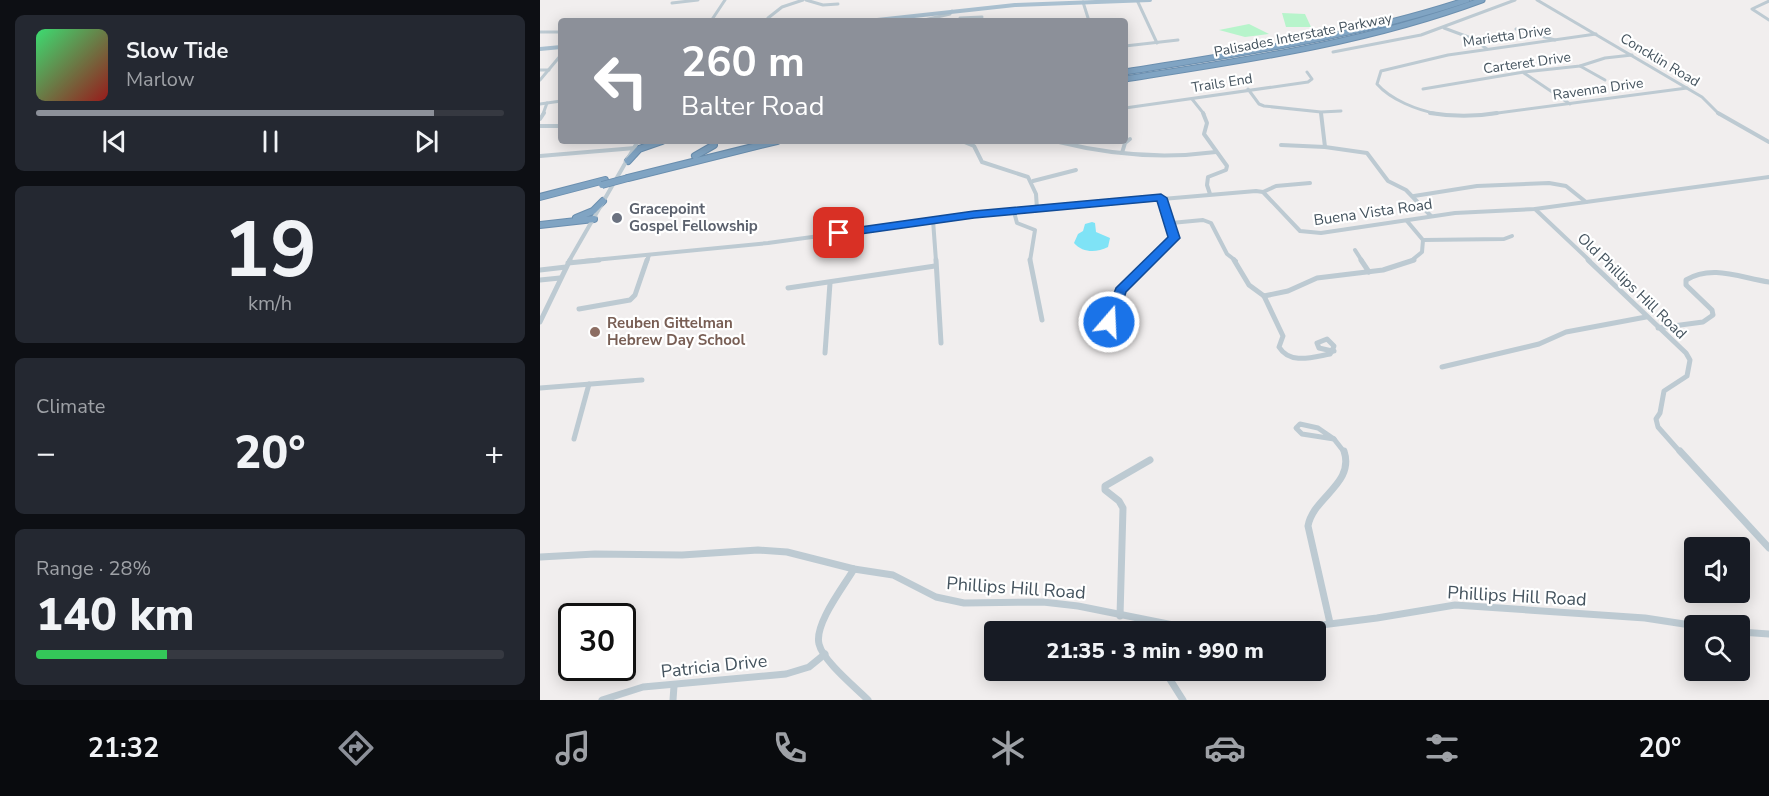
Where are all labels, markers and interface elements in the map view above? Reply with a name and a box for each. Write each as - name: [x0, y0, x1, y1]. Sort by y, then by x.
- street label: Palisades Interstate Parkway: [1212, 8, 1394, 62]
- street label: Marietta Drive: [1462, 20, 1552, 52]
- street label: Concklin Road: [1617, 29, 1703, 91]
- text: 260 m: [681, 34, 805, 91]
- text: Slow Tide: [126, 36, 228, 66]
- icon: left: [582, 42, 660, 120]
- street label: Carteret Drive: [1482, 47, 1572, 79]
- text: Marlow: [126, 66, 194, 93]
- street label: Trails End: [1190, 69, 1254, 97]
- street label: Ravenna Drive: [1551, 73, 1645, 105]
- text: Balter Road: [681, 88, 824, 125]
- icon: previous: [98, 125, 131, 158]
- icon: pause: [254, 125, 287, 158]
- icon: next: [410, 125, 443, 158]
- street label: Buena Vista Road: [1312, 194, 1434, 230]
- text: 19: [223, 197, 317, 304]
- place label: Gracepoint Gospel Fellowship: [629, 199, 758, 236]
- pin: [813, 207, 864, 258]
- marker: Gracepoint Gospel Fellowship: [610, 211, 624, 225]
- icon: arrive: [822, 216, 855, 249]
- street label: Old Phillips Hill Road: [1573, 229, 1691, 343]
- text: km/h: [248, 290, 292, 317]
- position arrow: [1077, 290, 1141, 354]
- place label: Reuben Gittelman Hebrew Day School: [607, 313, 745, 350]
- marker: Reuben Gittelman Hebrew Day School: [588, 325, 602, 339]
- text: Climate: [36, 393, 105, 420]
- text: 20°: [234, 423, 306, 484]
- text: −: [36, 431, 56, 476]
- text: +: [484, 431, 504, 476]
- map controls: [1684, 537, 1750, 681]
- button: sound: [1684, 537, 1750, 603]
- text: Range · 28%: [36, 555, 151, 582]
- street label: Phillips Hill Road: [946, 571, 1086, 605]
- street label: Phillips Hill Road: [1447, 580, 1587, 612]
- text: 140 km: [36, 585, 195, 646]
- speed limit sign: 30: [558, 603, 636, 681]
- button: search: [1684, 615, 1750, 681]
- text: 21:35 · 3 min · 990 m: [1046, 636, 1264, 666]
- street label: Patricia Drive: [660, 648, 768, 684]
- icon: directions: [335, 727, 377, 769]
- icon: music: [552, 727, 594, 769]
- icon: phone: [769, 727, 811, 769]
- icon: climate: [987, 727, 1029, 769]
- icon: car: [1204, 727, 1246, 769]
- icon: filters: [1421, 727, 1463, 769]
- text: 21:32: [88, 730, 159, 767]
- text: 20°: [1639, 730, 1681, 767]

